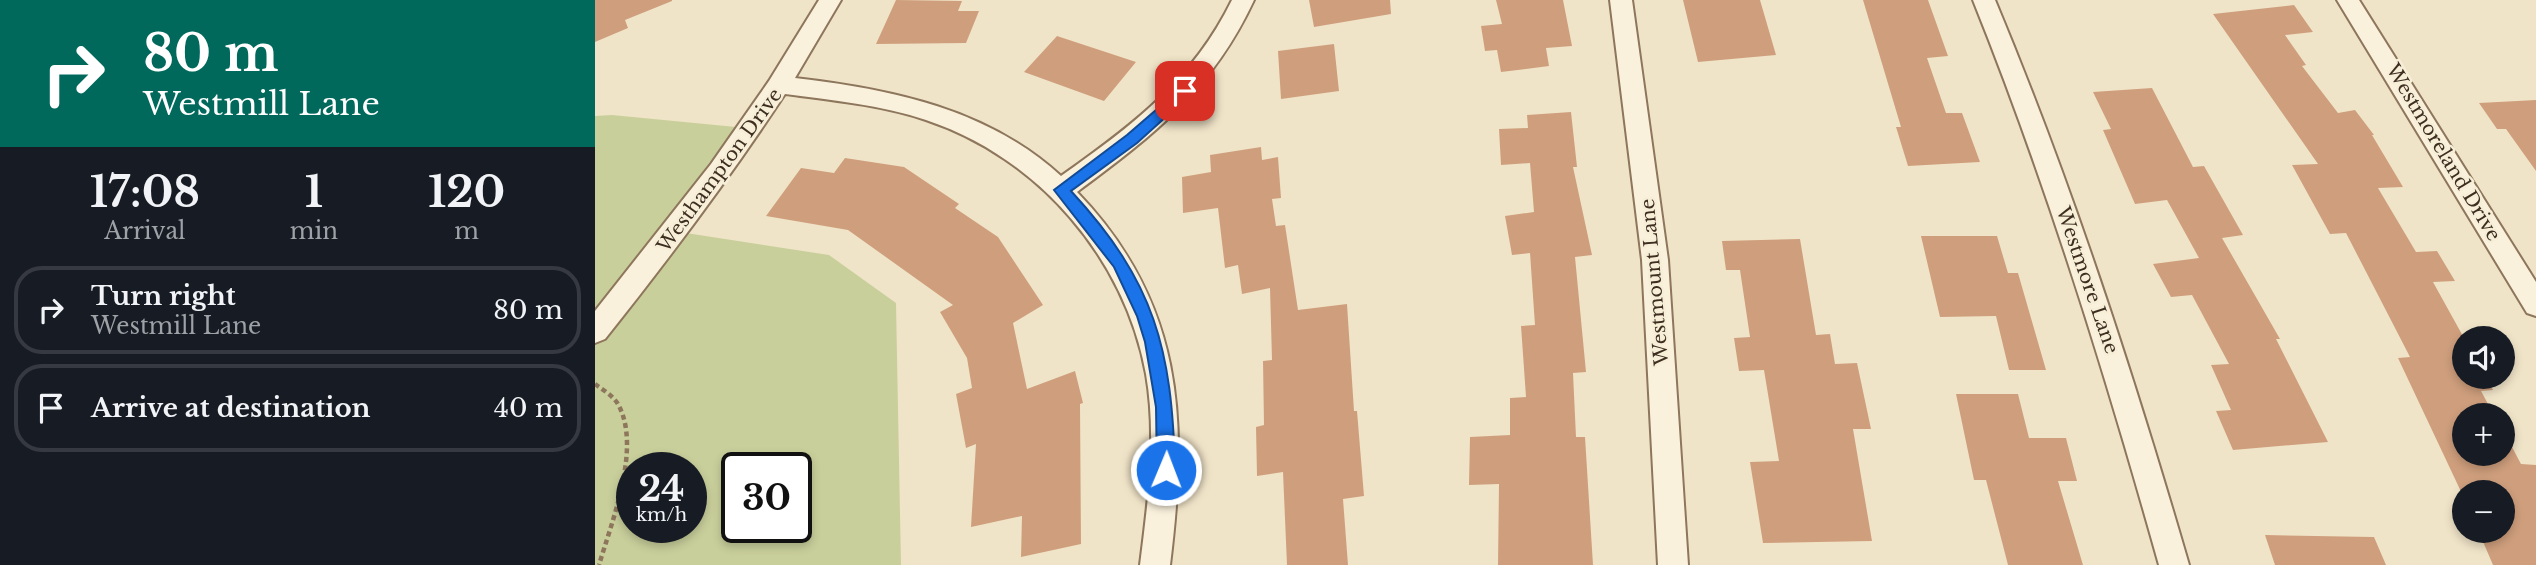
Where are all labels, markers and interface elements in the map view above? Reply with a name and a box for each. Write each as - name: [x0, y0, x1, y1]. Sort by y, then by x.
- text: 80 m: [143, 23, 278, 84]
- icon: right: [28, 28, 119, 119]
- street label: Westmoreland Drive: [2381, 59, 2506, 245]
- pin: [1155, 61, 1215, 121]
- icon: arrive: [1166, 72, 1204, 110]
- text: Westmill Lane: [143, 84, 380, 124]
- street label: Westhampton Drive: [652, 84, 787, 258]
- text: 17:08: [90, 166, 200, 218]
- text: 1: [305, 166, 323, 218]
- text: 120: [428, 166, 505, 218]
- street label: Westmount Lane: [1636, 198, 1673, 367]
- street label: Westmore Lane: [2051, 203, 2123, 357]
- text: Arrival: [104, 217, 186, 245]
- text: min: [290, 217, 338, 245]
- text: m: [454, 217, 479, 245]
- text: Turn right: [91, 280, 236, 312]
- icon: right: [32, 291, 70, 329]
- text: 80 m: [493, 294, 563, 326]
- text: Westmill Lane: [91, 312, 261, 340]
- map controls: [2452, 326, 2515, 543]
- button: sound: [2452, 326, 2515, 389]
- icon: arrive: [32, 389, 70, 427]
- text: Arrive at destination: [91, 392, 371, 424]
- text: 40 m: [494, 392, 563, 424]
- button: +: [2452, 403, 2515, 466]
- position arrow: [1129, 433, 1203, 507]
- speed limit sign: 30: [721, 452, 812, 543]
- text: 24: [638, 467, 685, 510]
- button: −: [2452, 480, 2515, 543]
- text: km/h: [636, 504, 687, 526]

